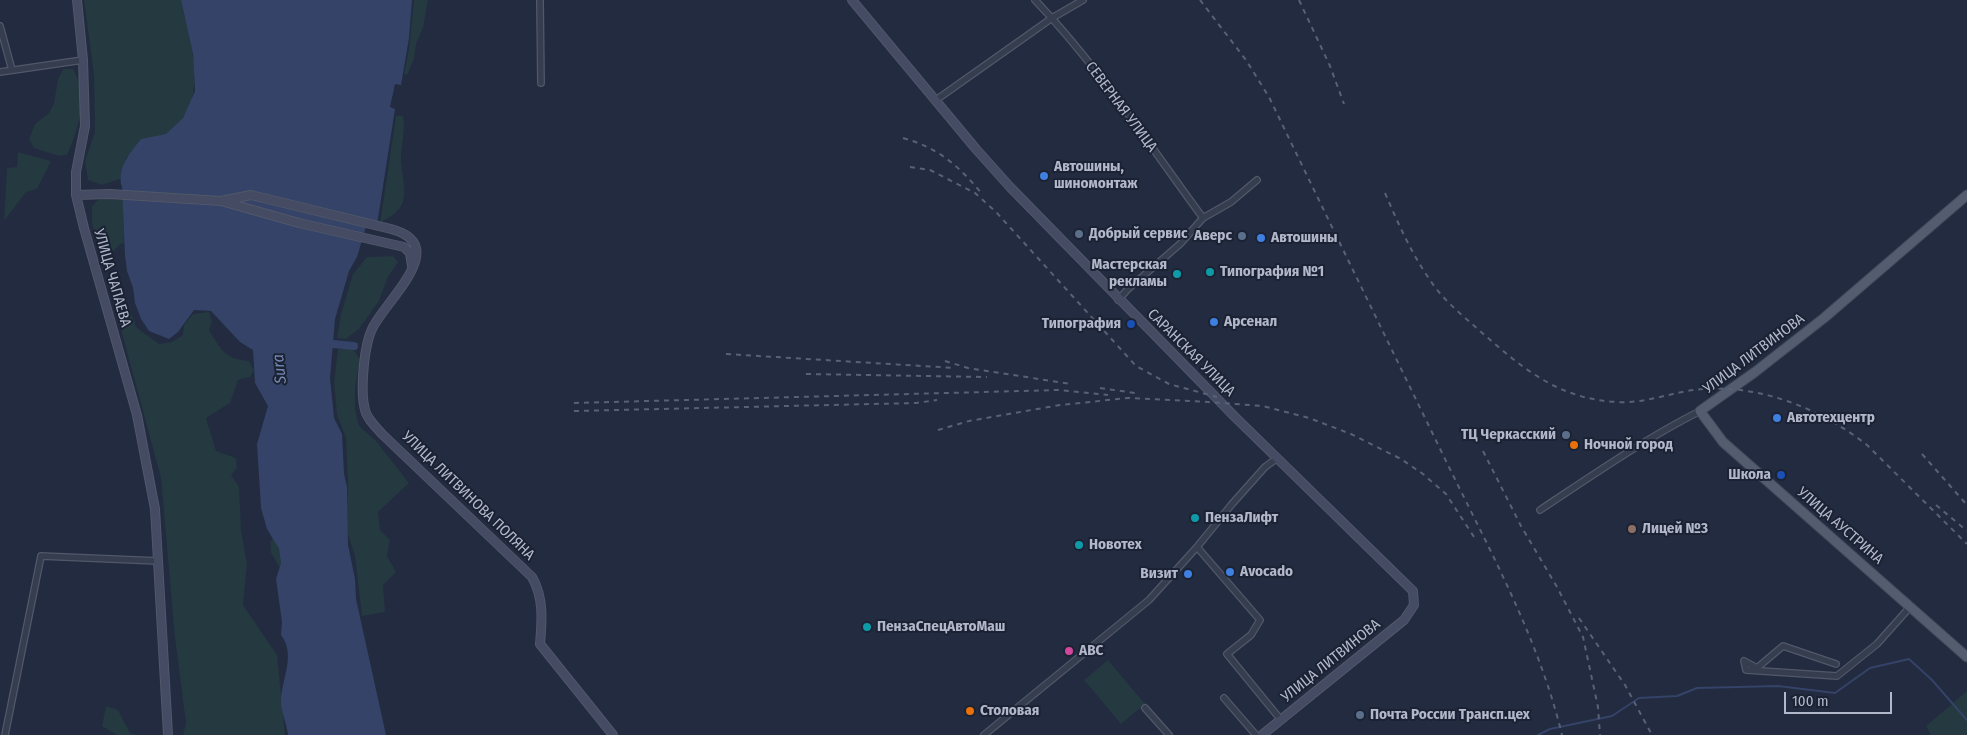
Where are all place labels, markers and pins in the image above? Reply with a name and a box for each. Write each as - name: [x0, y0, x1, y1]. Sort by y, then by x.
- place label: Автошины, шиномонтаж: [1054, 158, 1137, 193]
- marker: Автошины, шиномонтаж: [1038, 170, 1050, 182]
- place label: Добрый сервис: [1089, 225, 1187, 243]
- place label: Аверс: [1194, 227, 1232, 245]
- marker: Добрый сервис: [1073, 228, 1085, 240]
- place label: Автошины: [1271, 229, 1338, 247]
- marker: Аверс: [1236, 230, 1248, 242]
- marker: Автошины: [1255, 232, 1267, 244]
- place label: Мастерская рекламы: [1092, 256, 1167, 291]
- place label: Типография №1: [1220, 263, 1324, 281]
- marker: Типография №1: [1204, 266, 1216, 278]
- marker: Мастерская рекламы: [1171, 268, 1183, 280]
- place label: Арсенал: [1224, 313, 1277, 331]
- place label: Типография: [1042, 315, 1121, 333]
- marker: Арсенал: [1208, 316, 1220, 328]
- marker: Типография: [1125, 318, 1137, 330]
- place label: Автотехцентр: [1787, 409, 1875, 427]
- marker: Автотехцентр: [1771, 412, 1783, 424]
- place label: ТЦ Черкасский: [1461, 426, 1556, 444]
- marker: ТЦ Черкасский: [1560, 429, 1572, 441]
- place label: Ночной город: [1584, 436, 1673, 454]
- marker: Ночной город: [1568, 439, 1580, 451]
- place label: Школа: [1728, 466, 1771, 484]
- marker: Школа: [1775, 469, 1787, 481]
- place label: ПензаЛифт: [1205, 509, 1278, 527]
- marker: ПензаЛифт: [1189, 512, 1201, 524]
- place label: Лицей №3: [1642, 520, 1708, 538]
- marker: Лицей №3: [1626, 523, 1638, 535]
- place label: Новотех: [1089, 536, 1142, 554]
- marker: Новотех: [1073, 539, 1085, 551]
- place label: Avocado: [1240, 563, 1293, 581]
- place label: Визит: [1140, 565, 1178, 583]
- marker: Avocado: [1224, 566, 1236, 578]
- marker: Визит: [1182, 568, 1194, 580]
- place label: ПензаСпецАвтоМаш: [877, 618, 1005, 636]
- marker: ПензаСпецАвтоМаш: [861, 621, 873, 633]
- place label: ABC: [1079, 642, 1103, 660]
- marker: ABC: [1063, 645, 1075, 657]
- place label: Столовая: [980, 702, 1039, 720]
- marker: Столовая: [964, 705, 976, 717]
- place label: Почта России Трансп.цех: [1370, 706, 1530, 724]
- marker: Почта России Трансп.цех: [1354, 709, 1366, 721]

